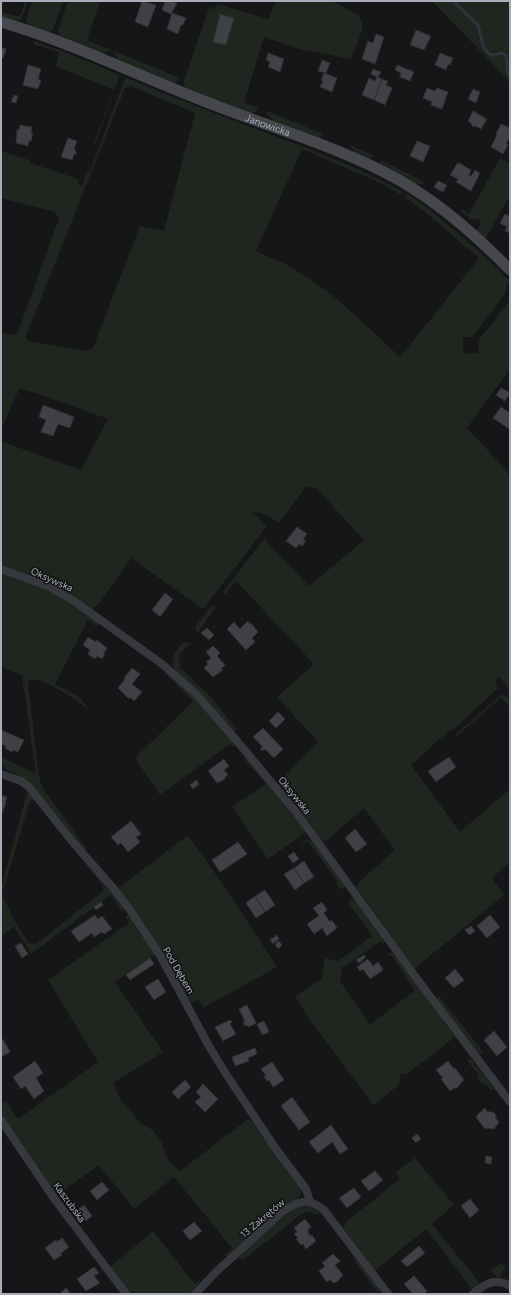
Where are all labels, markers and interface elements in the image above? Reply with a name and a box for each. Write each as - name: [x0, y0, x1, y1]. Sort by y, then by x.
- street label: Janowicka: [243, 111, 292, 139]
- street label: Oksywska: [29, 564, 75, 595]
- street label: Oksywska: [275, 774, 314, 817]
- street label: Pod Dębem: [160, 944, 197, 996]
- street label: Kaszubska: [51, 1180, 89, 1225]
- street label: 13 Zakrętów: [237, 1196, 287, 1241]

